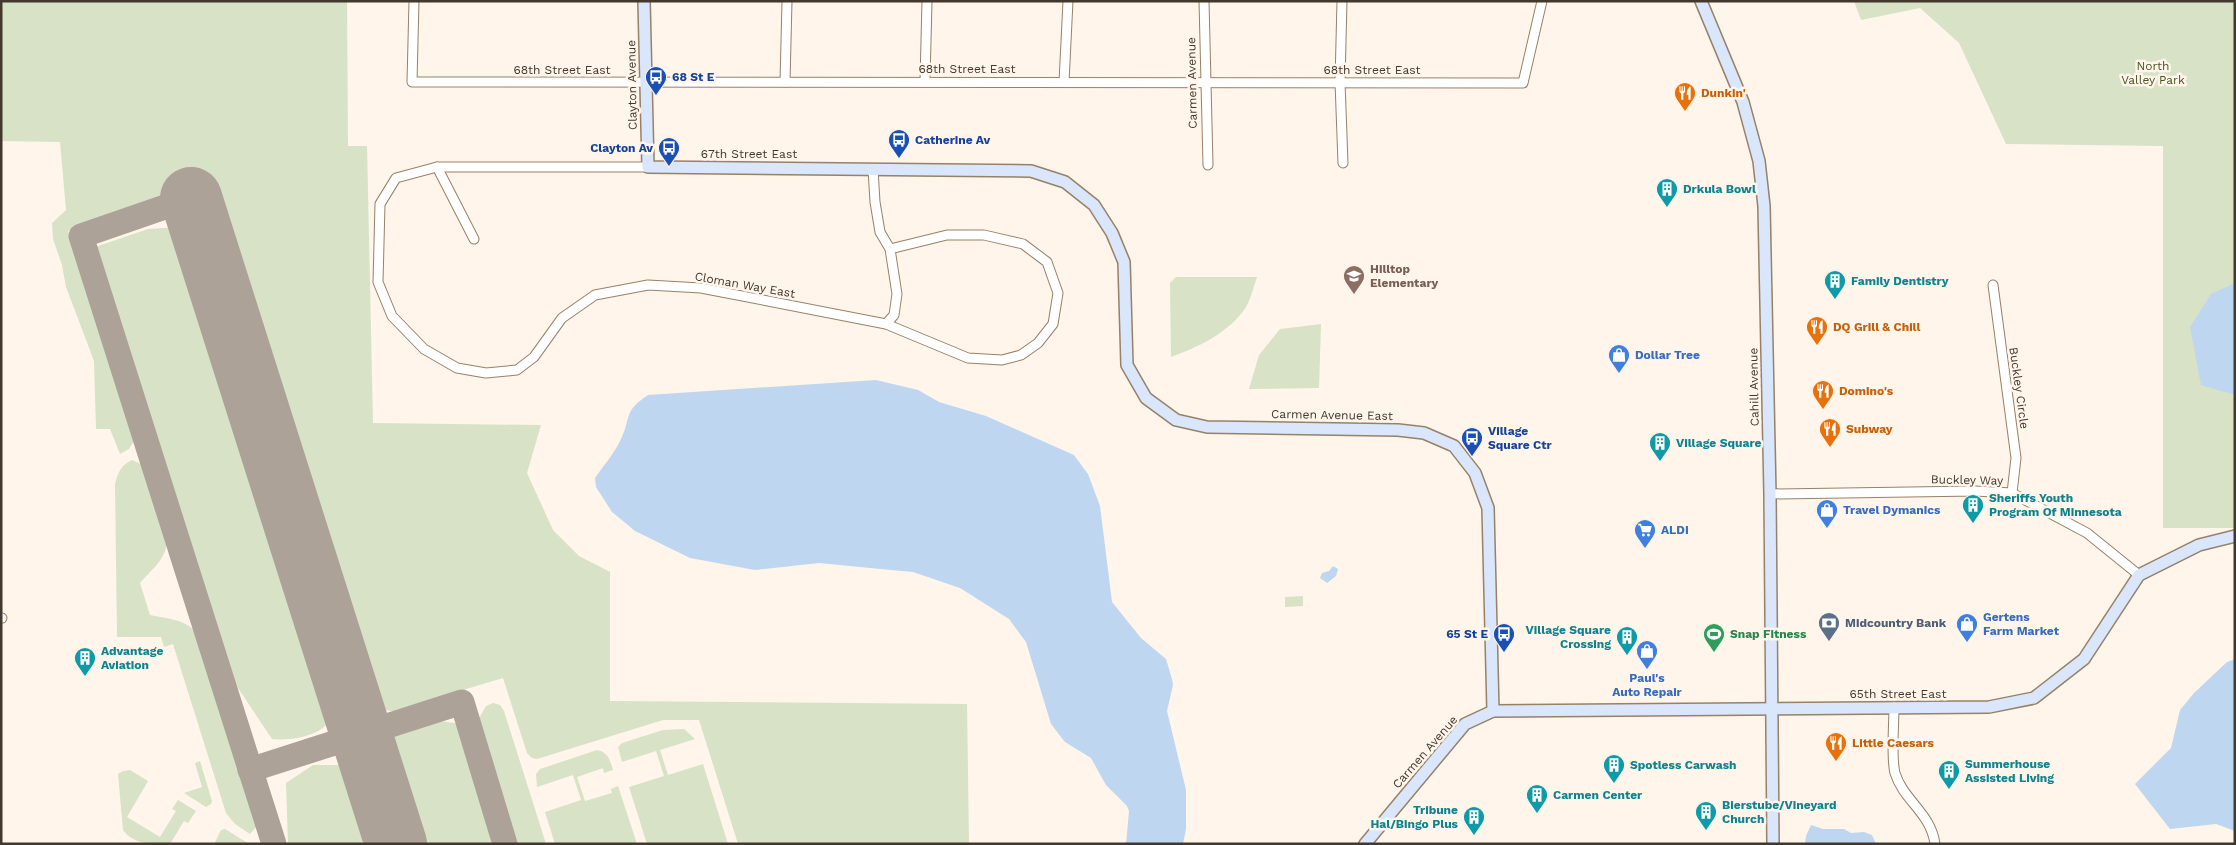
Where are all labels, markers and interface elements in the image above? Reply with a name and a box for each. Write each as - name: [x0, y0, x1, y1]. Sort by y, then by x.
- street label: Carmen Avenue: [1184, 37, 1200, 129]
- street label: Clayton Avenue: [624, 40, 640, 130]
- park label: North Valley Park: [2121, 59, 2185, 87]
- street label: 68th Street East: [918, 62, 1016, 76]
- street label: 68th Street East: [513, 63, 611, 77]
- street label: 68th Street East: [1323, 63, 1421, 77]
- bus stop icon: 68 St E: [644, 65, 668, 96]
- place label: 68 St E: [672, 70, 715, 84]
- restaurant icon: Dunkin': [1673, 81, 1697, 112]
- place label: Dunkin': [1701, 86, 1746, 100]
- bus stop icon: Catherine Av: [887, 128, 911, 159]
- place label: Catherine Av: [915, 133, 990, 147]
- bus stop icon: Clayton Av: [657, 136, 681, 167]
- place label: Clayton Av: [590, 141, 653, 155]
- street label: 67th Street East: [701, 147, 797, 161]
- building icon: Drkula Bowl: [1655, 177, 1679, 208]
- place label: Drkula Bowl: [1683, 182, 1756, 196]
- place label: Hilltop Elementary: [1370, 262, 1439, 290]
- school or university icon: Hilltop Elementary: [1342, 264, 1366, 295]
- street label: Cloman Way East: [694, 269, 796, 301]
- building icon: Family Dentistry: [1823, 269, 1847, 300]
- place label: Family Dentistry: [1851, 274, 1949, 288]
- restaurant icon: DQ Grill & Chill: [1805, 315, 1829, 346]
- place label: DQ Grill & Chill: [1833, 320, 1921, 334]
- shop icon: Dollar Tree: [1607, 343, 1631, 374]
- street label: Buckley Circle: [2006, 346, 2032, 430]
- street label: Cahill Avenue: [1746, 347, 1762, 426]
- place label: Dollar Tree: [1635, 348, 1700, 362]
- restaurant icon: Domino's: [1811, 379, 1835, 410]
- place label: Domino's: [1839, 384, 1894, 398]
- street label: Carmen Avenue East: [1271, 407, 1393, 423]
- restaurant icon: Subway: [1818, 417, 1842, 448]
- place label: Subway: [1846, 422, 1893, 436]
- place label: Village Square Ctr: [1488, 424, 1553, 452]
- bus stop icon: Village Square Ctr: [1460, 426, 1484, 457]
- building icon: Village Square: [1648, 431, 1672, 462]
- place label: Village Square: [1676, 436, 1761, 450]
- street label: Buckley Way: [1931, 472, 2004, 488]
- place label: Sheriffs Youth Program Of Minnesota: [1989, 491, 2122, 519]
- building icon: Sheriffs Youth Program Of Minnesota: [1961, 493, 1985, 524]
- shop icon: Travel Dymanics: [1815, 498, 1839, 529]
- place label: Travel Dymanics: [1843, 503, 1941, 517]
- supermarket icon: ALDI: [1633, 518, 1657, 549]
- place label: ALDI: [1661, 523, 1689, 537]
- place label: Gertens Farm Market: [1983, 610, 2060, 638]
- bank icon: Midcountry Bank: [1817, 611, 1841, 642]
- shop icon: Gertens Farm Market: [1955, 612, 1979, 643]
- place label: Midcountry Bank: [1845, 616, 1947, 630]
- bus stop icon: 65 St E: [1492, 622, 1516, 653]
- sports icon: Snap Fitness: [1702, 622, 1726, 653]
- place label: Village Square Crossing: [1526, 623, 1611, 651]
- building icon: Village Square Crossing: [1615, 625, 1639, 656]
- place label: 65 St E: [1446, 627, 1488, 641]
- place label: Snap Fitness: [1730, 627, 1807, 641]
- shop icon: Paul's Auto Repair: [1635, 639, 1659, 670]
- place label: Advantage Aviation: [101, 644, 164, 672]
- building icon: Advantage Aviation: [73, 646, 97, 677]
- place label: Paul's Auto Repair: [1612, 671, 1683, 699]
- street label: 65th Street East: [1850, 687, 1946, 701]
- street label: Carmen Avenue: [1390, 713, 1460, 791]
- restaurant icon: Little Caesars: [1824, 731, 1848, 762]
- place label: Little Caesars: [1852, 736, 1934, 750]
- building icon: Spotless Carwash: [1602, 753, 1626, 784]
- place label: Summerhouse Assisted Living: [1965, 757, 2054, 785]
- place label: Spotless Carwash: [1630, 758, 1737, 772]
- building icon: Summerhouse Assisted Living: [1937, 759, 1961, 790]
- building icon: Carmen Center: [1525, 783, 1549, 814]
- place label: Carmen Center: [1553, 788, 1643, 802]
- place label: Bierstube/Vineyard Church: [1722, 798, 1837, 826]
- building icon: Bierstube/Vineyard Church: [1694, 800, 1718, 831]
- place label: Tribune Hal/Bingo Plus: [1370, 803, 1459, 831]
- building icon: Tribune Hal/Bingo Plus: [1462, 805, 1486, 836]

